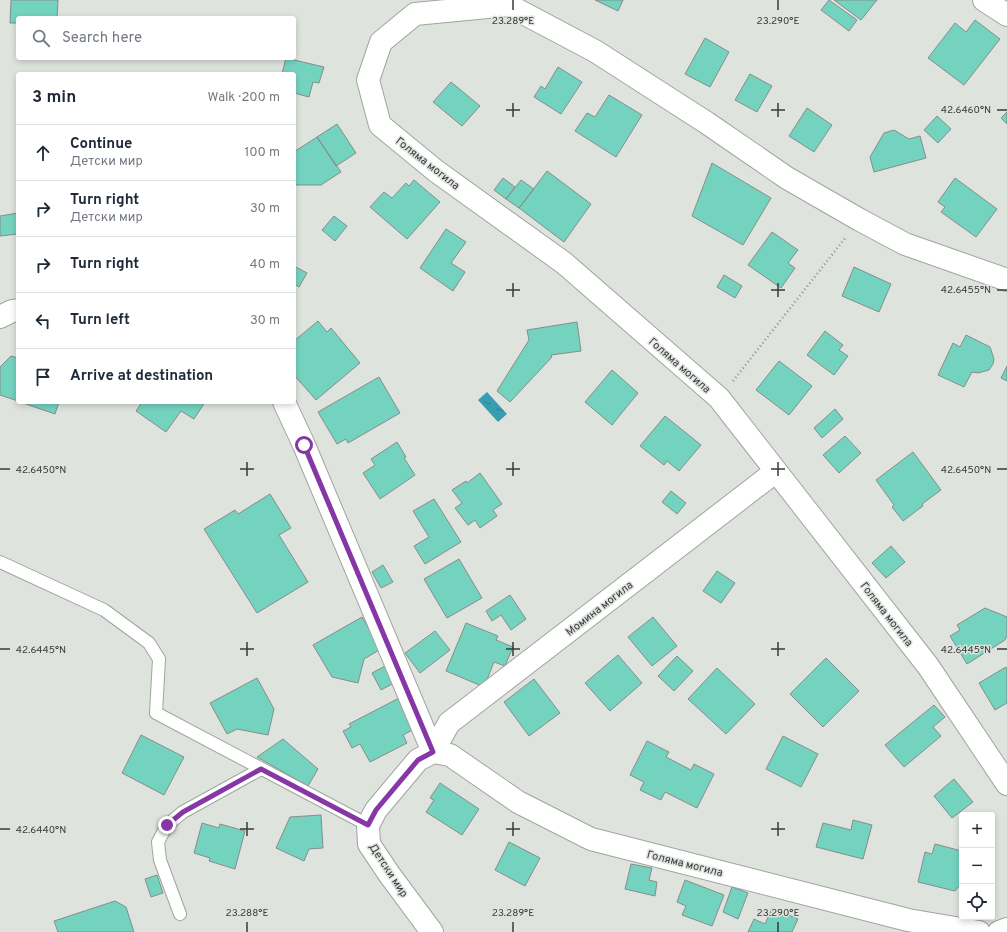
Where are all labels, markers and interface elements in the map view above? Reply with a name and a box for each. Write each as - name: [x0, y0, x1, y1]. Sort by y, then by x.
- text: 23.289°E: [492, 15, 534, 28]
- text: 23.290°E: [757, 15, 799, 28]
- search box: [16, 16, 296, 60]
- icon: search: [30, 27, 52, 49]
- text: Search here: [62, 29, 142, 48]
- text: 3 min: [32, 87, 76, 109]
- text: Walk · 200 m: [208, 90, 280, 106]
- text: 42.6460°N: [941, 104, 991, 117]
- street label: Голяма могила: [392, 134, 462, 193]
- text: Continue: [70, 135, 132, 154]
- icon: ahead: [32, 142, 54, 164]
- text: 100 m: [244, 145, 280, 161]
- text: Детски мир: [70, 154, 143, 170]
- text: Turn right: [70, 191, 139, 210]
- icon: right: [32, 198, 54, 220]
- text: 30 m: [250, 201, 280, 217]
- text: Детски мир: [70, 210, 143, 226]
- icon: right: [32, 254, 54, 276]
- text: Turn right: [70, 255, 139, 274]
- text: 40 m: [250, 257, 280, 273]
- text: 42.6455°N: [941, 284, 991, 297]
- icon: left: [32, 310, 54, 332]
- text: Turn left: [70, 311, 130, 330]
- text: 30 m: [250, 313, 280, 329]
- street label: Голяма могила: [645, 335, 713, 397]
- icon: arrive: [32, 366, 54, 388]
- text: Arrive at destination: [70, 367, 213, 386]
- route start: [295, 436, 313, 454]
- text: 42.6450°N: [16, 464, 66, 477]
- text: 42.6450°N: [941, 464, 991, 477]
- street label: Момина могила: [563, 578, 636, 639]
- street label: Голяма могила: [857, 580, 916, 650]
- text: 42.6445°N: [16, 644, 66, 657]
- text: 42.6445°N: [941, 644, 991, 657]
- map controls: [959, 812, 995, 920]
- button: +: [959, 812, 995, 848]
- route end: [158, 816, 176, 834]
- text: 42.6440°N: [16, 824, 66, 837]
- street label: Детски мир: [366, 841, 411, 900]
- street label: Голяма могила: [645, 848, 724, 880]
- button: −: [959, 848, 995, 884]
- button: locate: [959, 884, 995, 920]
- text: 23.288°E: [226, 907, 268, 920]
- text: 23.289°E: [492, 907, 534, 920]
- text: 23.290°E: [757, 907, 799, 920]

